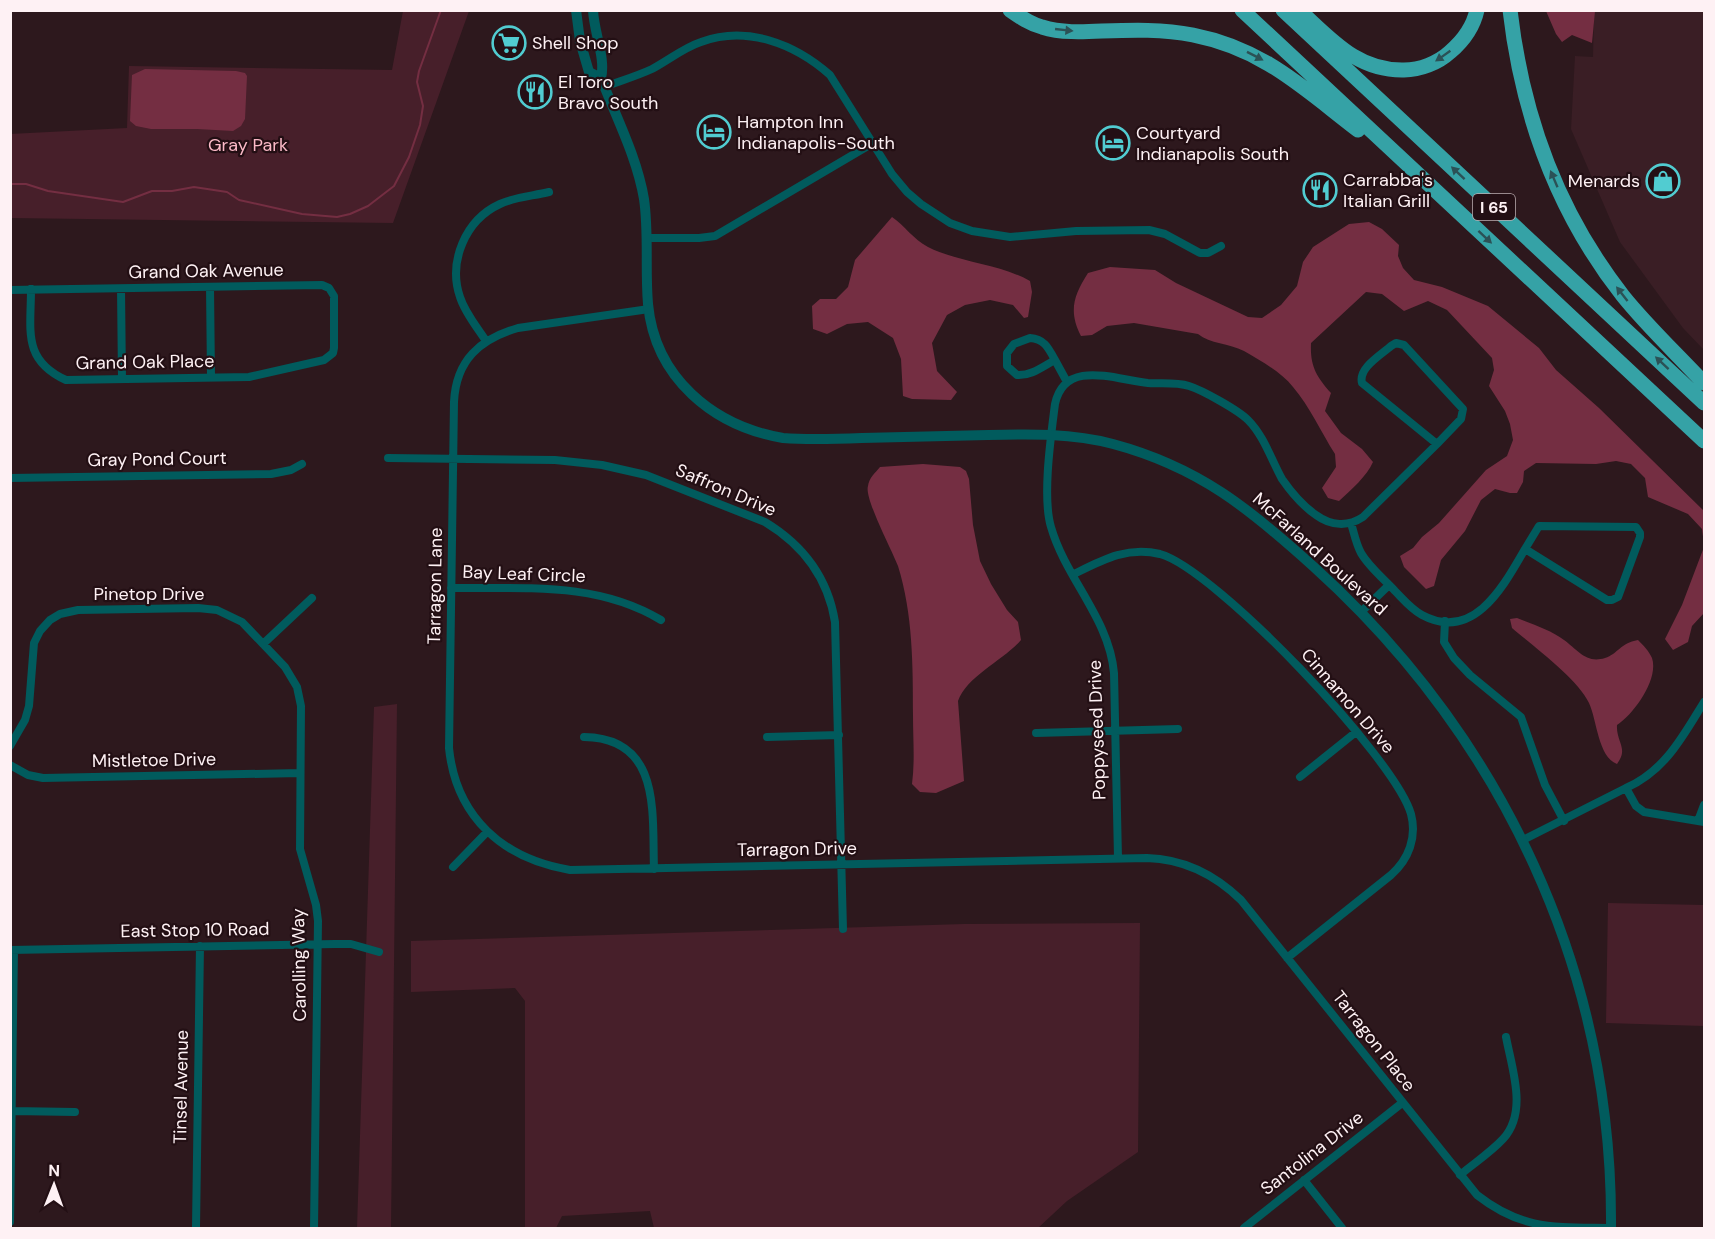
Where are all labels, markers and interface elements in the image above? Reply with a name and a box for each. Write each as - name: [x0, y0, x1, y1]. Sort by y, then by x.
- supermarket icon: Shell Shop: [491, 25, 527, 61]
- one-way arrow: [1054, 25, 1073, 35]
- place label: Shell Shop: [532, 31, 619, 55]
- one-way arrow: [1436, 50, 1452, 62]
- one-way arrow: [1246, 51, 1263, 61]
- place label: El Toro Bravo South: [558, 70, 658, 115]
- restaurant icon: El Toro Bravo South: [517, 74, 553, 110]
- place label: Hampton Inn Indianapolis-South: [737, 110, 895, 155]
- hotel icon: Hampton Inn Indianapolis-South: [696, 114, 732, 150]
- place label: Courtyard Indianapolis South: [1136, 121, 1289, 166]
- hotel icon: Courtyard Indianapolis South: [1095, 125, 1131, 161]
- park label: Gray Park: [208, 133, 288, 157]
- shop icon: Menards: [1645, 163, 1681, 199]
- one-way arrow: [1450, 166, 1465, 180]
- place label: Carrabba's Italian Grill: [1343, 168, 1433, 213]
- place label: Menards: [1568, 169, 1640, 193]
- one-way arrow: [1549, 170, 1558, 187]
- restaurant icon: Carrabba's Italian Grill: [1302, 172, 1338, 208]
- road number: I 65: [1473, 194, 1515, 220]
- one-way arrow: [1477, 230, 1492, 243]
- street label: Grand Oak Avenue: [128, 258, 284, 284]
- one-way arrow: [1616, 286, 1628, 301]
- street label: Grand Oak Place: [75, 349, 215, 375]
- one-way arrow: [1654, 356, 1669, 370]
- street label: Gray Pond Court: [87, 446, 227, 472]
- street label: Saffron Drive: [672, 458, 780, 522]
- street label: McFarland Boulevard: [1248, 487, 1392, 621]
- street label: Tarragon Lane: [422, 527, 448, 645]
- street label: Bay Leaf Circle: [462, 560, 586, 588]
- street label: Pinetop Drive: [93, 582, 205, 606]
- street label: Cinnamon Drive: [1296, 643, 1400, 759]
- street label: Poppyseed Drive: [1083, 660, 1111, 800]
- street label: Mistletoe Drive: [92, 747, 216, 773]
- street label: Tarragon Drive: [737, 836, 857, 862]
- street label: Carolling Way: [286, 908, 312, 1022]
- street label: East Stop 10 Road: [120, 917, 270, 943]
- street label: Tarragon Place: [1327, 986, 1421, 1096]
- street label: Tinsel Avenue: [168, 1030, 194, 1144]
- street label: Santolina Drive: [1256, 1105, 1368, 1201]
- north arrow: [24, 1155, 84, 1215]
- text: N: [48, 1160, 60, 1181]

